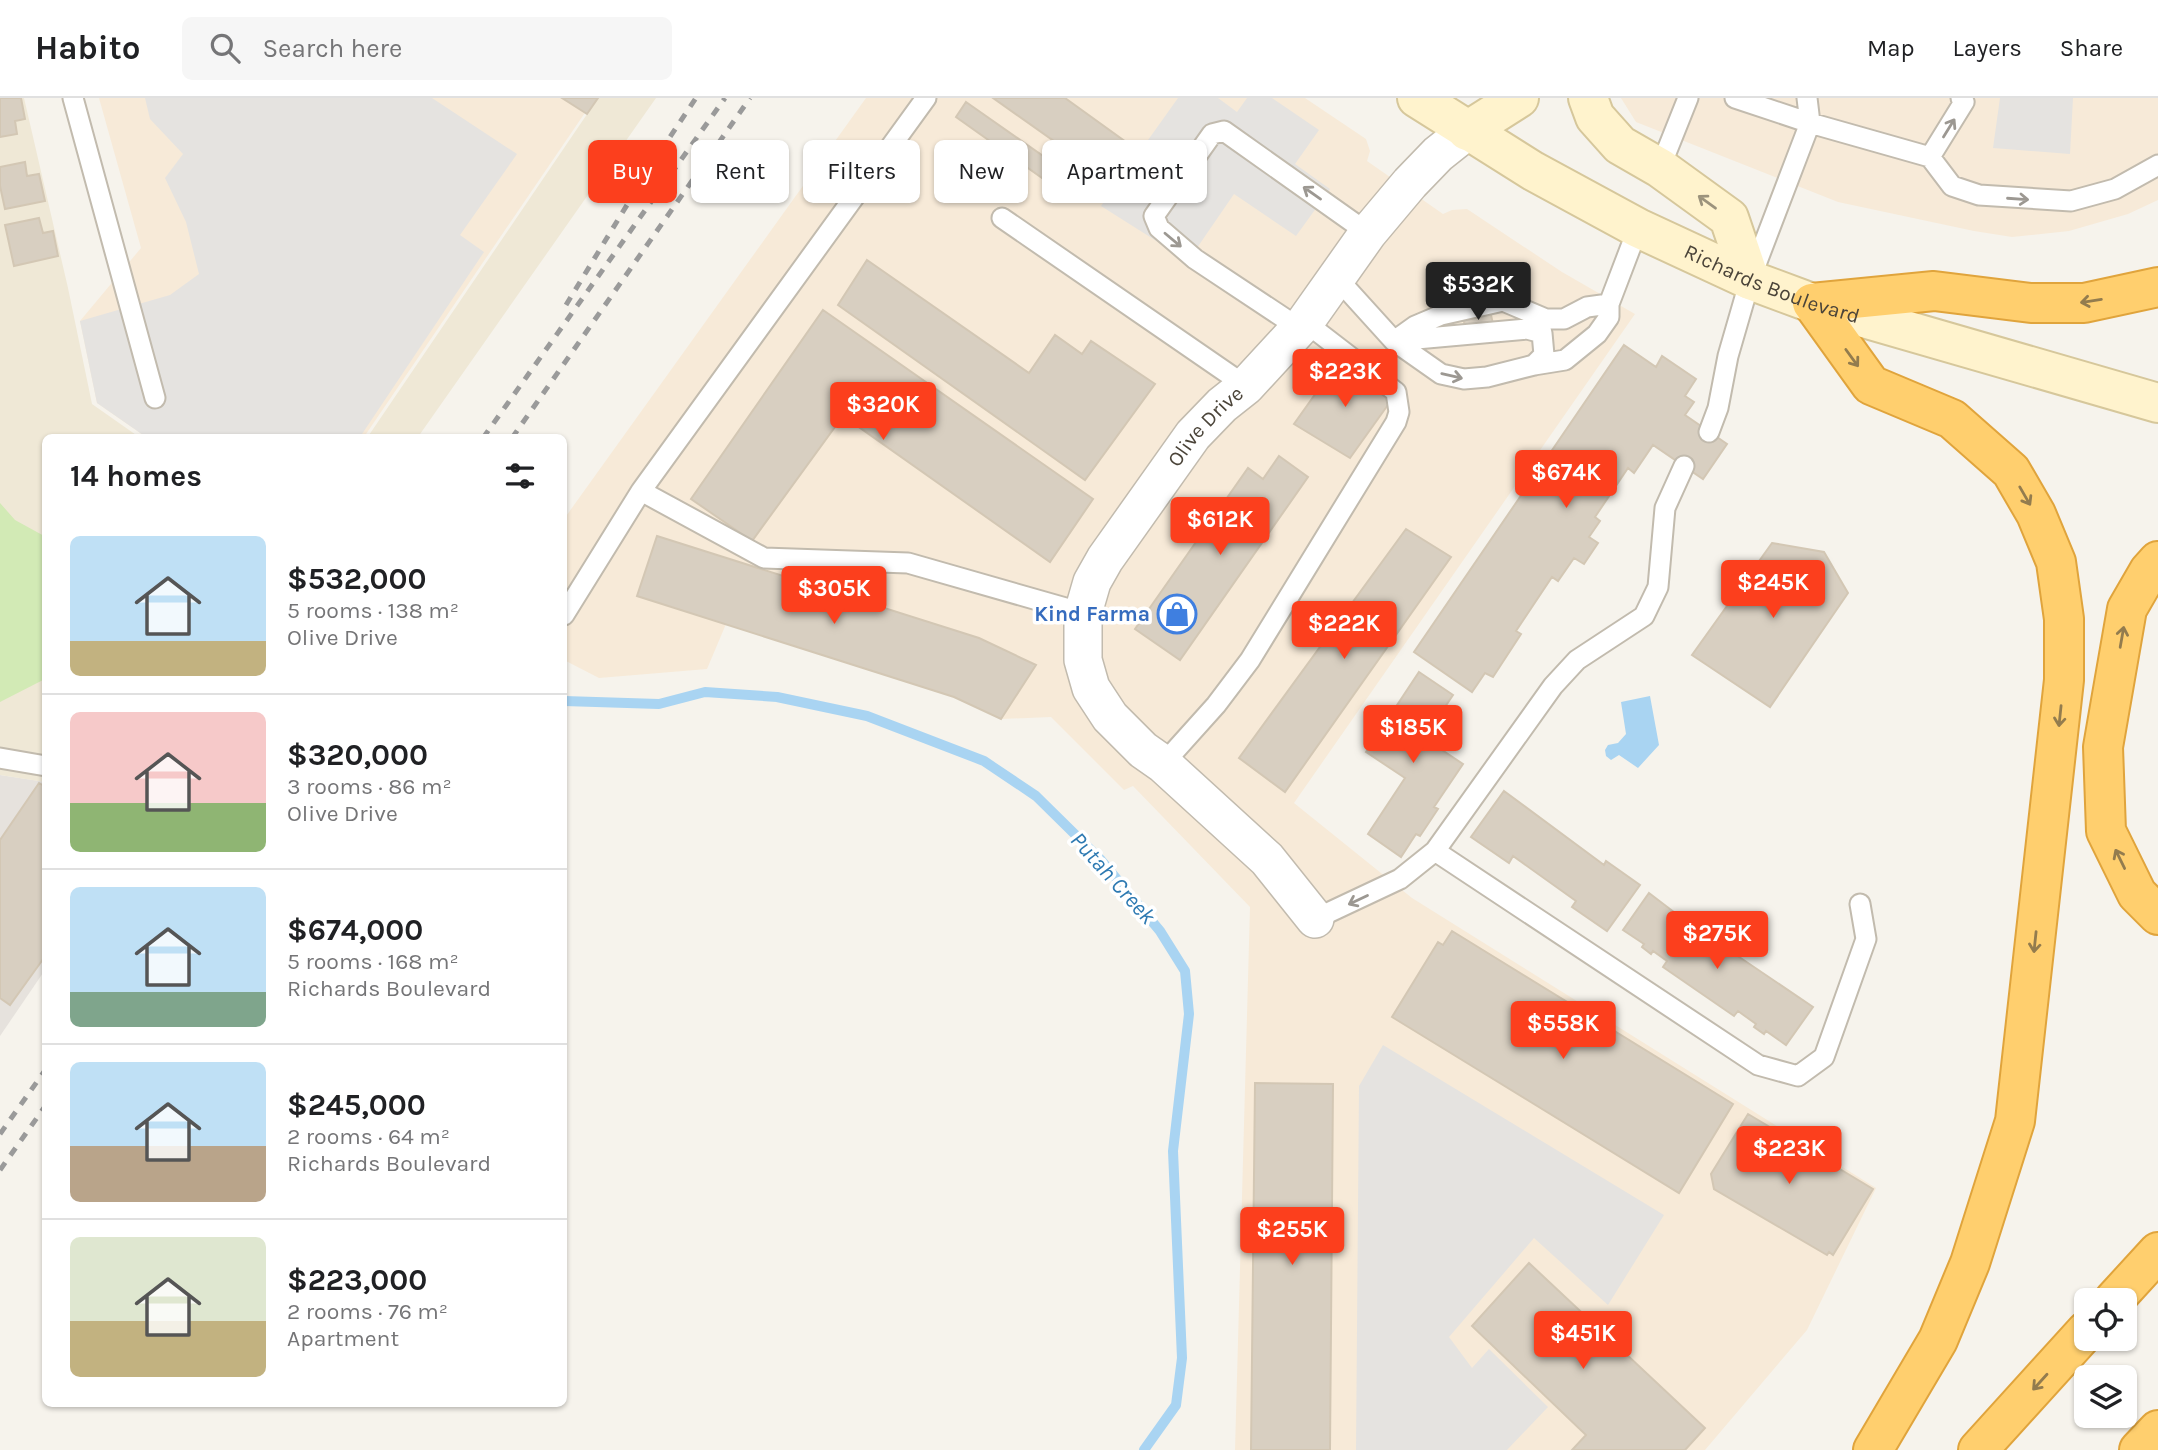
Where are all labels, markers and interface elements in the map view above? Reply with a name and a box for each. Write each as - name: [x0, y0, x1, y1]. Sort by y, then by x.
- search box: [182, 17, 672, 80]
- text: Habito: [35, 29, 140, 67]
- icon: search: [206, 29, 244, 67]
- text: Search here: [262, 33, 402, 64]
- text: Map: [1867, 34, 1915, 62]
- text: Layers: [1953, 34, 2022, 62]
- text: Share: [2060, 34, 2123, 62]
- one-way arrow: [1942, 118, 1956, 138]
- chip: Buy: [588, 140, 677, 203]
- chip: Rent: [691, 140, 789, 203]
- chip: Filters: [803, 140, 920, 203]
- chip: New: [934, 140, 1028, 203]
- chip: Apartment: [1042, 140, 1207, 203]
- one-way arrow: [1303, 186, 1322, 200]
- one-way arrow: [2007, 193, 2029, 206]
- one-way arrow: [1698, 195, 1717, 209]
- one-way arrow: [1164, 232, 1182, 248]
- street label: Richards Boulevard: [1680, 239, 1862, 328]
- pin: $532K: [1429, 262, 1527, 322]
- text: $532K: [1442, 271, 1514, 298]
- one-way arrow: [2080, 295, 2103, 308]
- one-way arrow: [1845, 348, 1860, 367]
- pin: $223K: [1296, 350, 1394, 409]
- text: $223K: [1308, 358, 1382, 385]
- one-way arrow: [1440, 371, 1462, 384]
- street label: Olive Drive: [1162, 381, 1248, 471]
- pin: $320K: [834, 382, 932, 442]
- text: $320K: [846, 391, 920, 418]
- pin: $674K: [1517, 450, 1615, 510]
- icon: filters: [501, 457, 539, 495]
- text: 14 homes: [70, 458, 202, 494]
- text: $674K: [1531, 459, 1601, 486]
- one-way arrow: [2019, 486, 2033, 506]
- pin: $612K: [1171, 498, 1269, 557]
- text: $612K: [1187, 506, 1253, 533]
- pin: $245K: [1724, 560, 1822, 620]
- text: $532,000: [287, 561, 426, 597]
- icon: home: [126, 564, 210, 648]
- pin: $305K: [785, 566, 883, 626]
- text: $245K: [1737, 569, 1809, 596]
- text: $305K: [797, 575, 871, 602]
- shop icon: Kind Farma: [1156, 593, 1198, 635]
- text: 5 rooms · 138 m²: [287, 597, 459, 624]
- place label: Kind Farma: [1034, 602, 1150, 626]
- pin: $222K: [1295, 602, 1393, 661]
- text: $222K: [1308, 610, 1380, 637]
- text: Olive Drive: [287, 624, 398, 651]
- one-way arrow: [2116, 626, 2130, 649]
- one-way arrow: [2054, 704, 2067, 727]
- pin: $185K: [1364, 706, 1462, 765]
- text: $185K: [1379, 714, 1447, 741]
- text: $320,000: [287, 737, 428, 773]
- icon: home: [126, 740, 210, 824]
- text: 3 rooms · 86 m²: [287, 773, 452, 800]
- text: Olive Drive: [287, 800, 398, 827]
- water label: Putah Creek: [1065, 826, 1162, 930]
- one-way arrow: [2113, 849, 2126, 870]
- one-way arrow: [1348, 894, 1369, 907]
- text: $674,000: [287, 912, 423, 948]
- pin: $275K: [1668, 912, 1766, 971]
- icon: home: [126, 915, 210, 999]
- text: $275K: [1682, 920, 1752, 947]
- one-way arrow: [2029, 930, 2042, 953]
- text: 5 rooms · 168 m²: [287, 948, 459, 975]
- text: Richards Boulevard: [287, 975, 491, 1002]
- pin: $558K: [1514, 1002, 1612, 1061]
- text: $558K: [1527, 1010, 1599, 1037]
- text: $245,000: [287, 1087, 426, 1123]
- icon: home: [126, 1090, 210, 1174]
- text: 2 rooms · 64 m²: [287, 1123, 450, 1150]
- pin: $223K: [1740, 1126, 1838, 1186]
- text: $223K: [1752, 1135, 1826, 1162]
- text: Richards Boulevard: [287, 1150, 491, 1177]
- pin: $255K: [1243, 1208, 1341, 1267]
- text: $255K: [1256, 1216, 1328, 1243]
- text: $223,000: [287, 1262, 427, 1298]
- icon: home: [126, 1265, 210, 1349]
- map controls: [2074, 1288, 2137, 1428]
- button: locate: [2074, 1288, 2137, 1351]
- text: 2 rooms · 76 m²: [287, 1298, 448, 1325]
- pin: $451K: [1534, 1312, 1632, 1371]
- text: $451K: [1550, 1320, 1616, 1347]
- text: Apartment: [287, 1325, 399, 1352]
- button: layers: [2074, 1365, 2137, 1428]
- one-way arrow: [2032, 1372, 2048, 1390]

